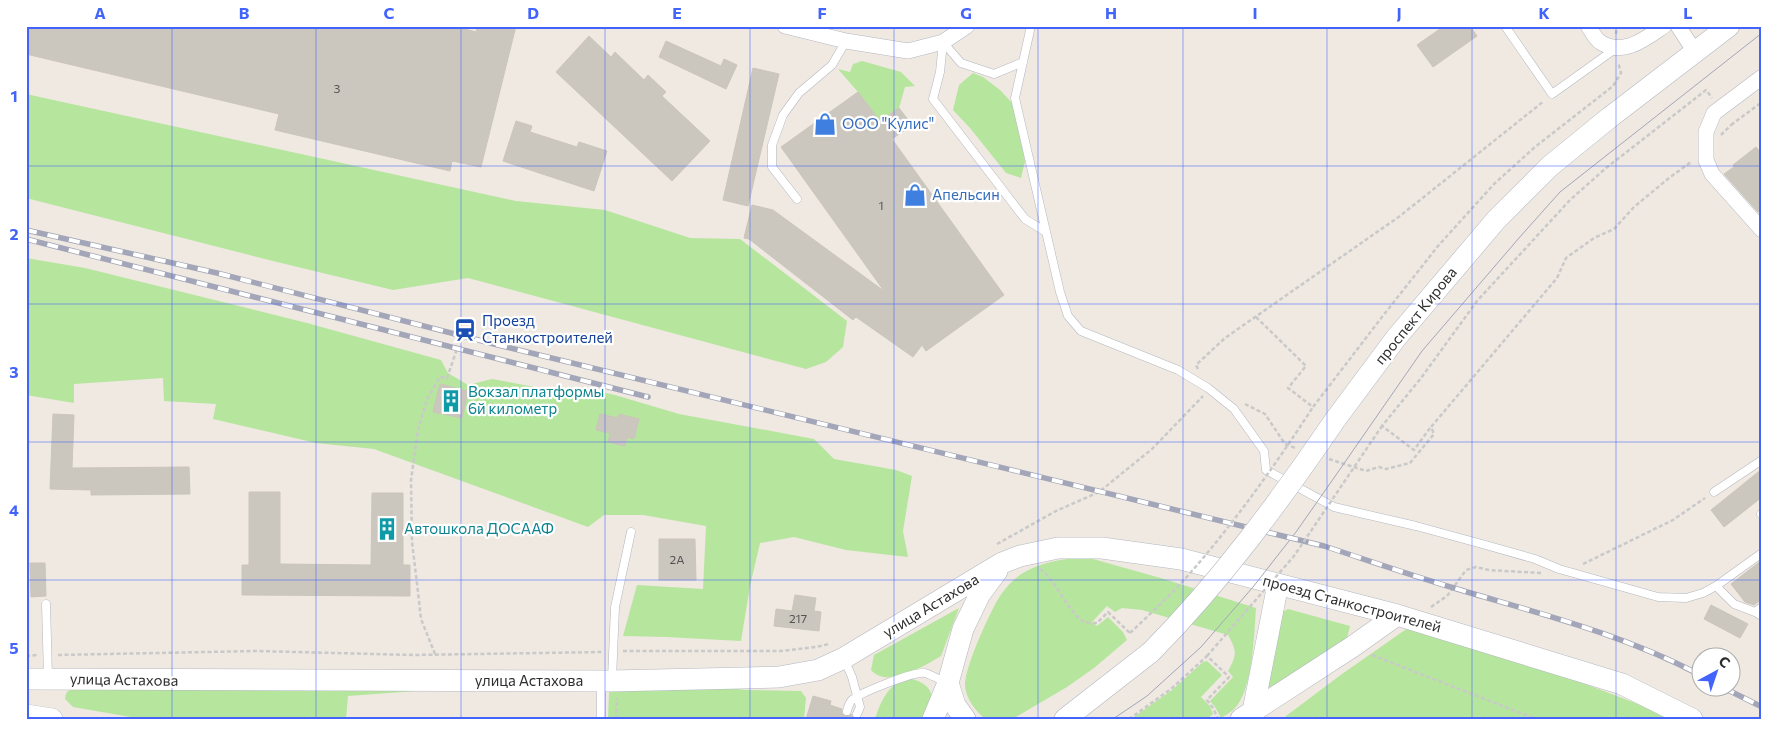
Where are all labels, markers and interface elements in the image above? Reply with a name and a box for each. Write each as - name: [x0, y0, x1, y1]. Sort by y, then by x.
- text: A: [94, 3, 106, 22]
- text: B: [239, 3, 250, 22]
- text: C: [384, 3, 395, 22]
- text: D: [527, 3, 539, 22]
- text: E: [672, 3, 682, 22]
- text: F: [817, 3, 827, 22]
- text: G: [960, 3, 972, 22]
- text: H: [1105, 3, 1117, 22]
- text: I: [1252, 3, 1258, 22]
- text: J: [1396, 3, 1402, 22]
- text: K: [1538, 3, 1550, 22]
- text: L: [1683, 3, 1693, 22]
- house number: 3: [334, 81, 341, 95]
- text: 1: [10, 86, 18, 105]
- shop icon: ООО "Кулис": [812, 111, 838, 137]
- place label: ООО "Кулис": [842, 114, 934, 132]
- shop icon: Апельсин: [902, 182, 928, 208]
- place label: Апельсин: [932, 185, 1000, 203]
- house number: 1: [878, 198, 884, 212]
- text: 2: [9, 224, 19, 243]
- street label: проспект Кирова: [1370, 263, 1460, 368]
- place label: Проезд Станкостроителей: [482, 311, 613, 346]
- station icon: Проезд Станкостроителей: [452, 317, 478, 343]
- text: 3: [9, 362, 19, 381]
- place label: Вокзал платформы 6й километр: [468, 382, 604, 417]
- building icon: Вокзал платформы 6й километр: [438, 388, 464, 414]
- text: 4: [9, 500, 19, 519]
- building icon: Автошкола ДОСААФ: [374, 516, 400, 542]
- place label: Автошкола ДОСААФ: [404, 519, 554, 537]
- house number: 2А: [670, 552, 684, 566]
- street label: улица Астахова: [879, 569, 982, 641]
- street label: проезд Станкостроителей: [1261, 571, 1443, 636]
- house number: 217: [789, 611, 807, 625]
- text: 5: [9, 638, 19, 657]
- north arrow: [1690, 648, 1740, 698]
- text: С: [1716, 652, 1734, 671]
- street label: улица Астахова: [70, 669, 178, 689]
- street label: улица Астахова: [475, 671, 583, 689]

